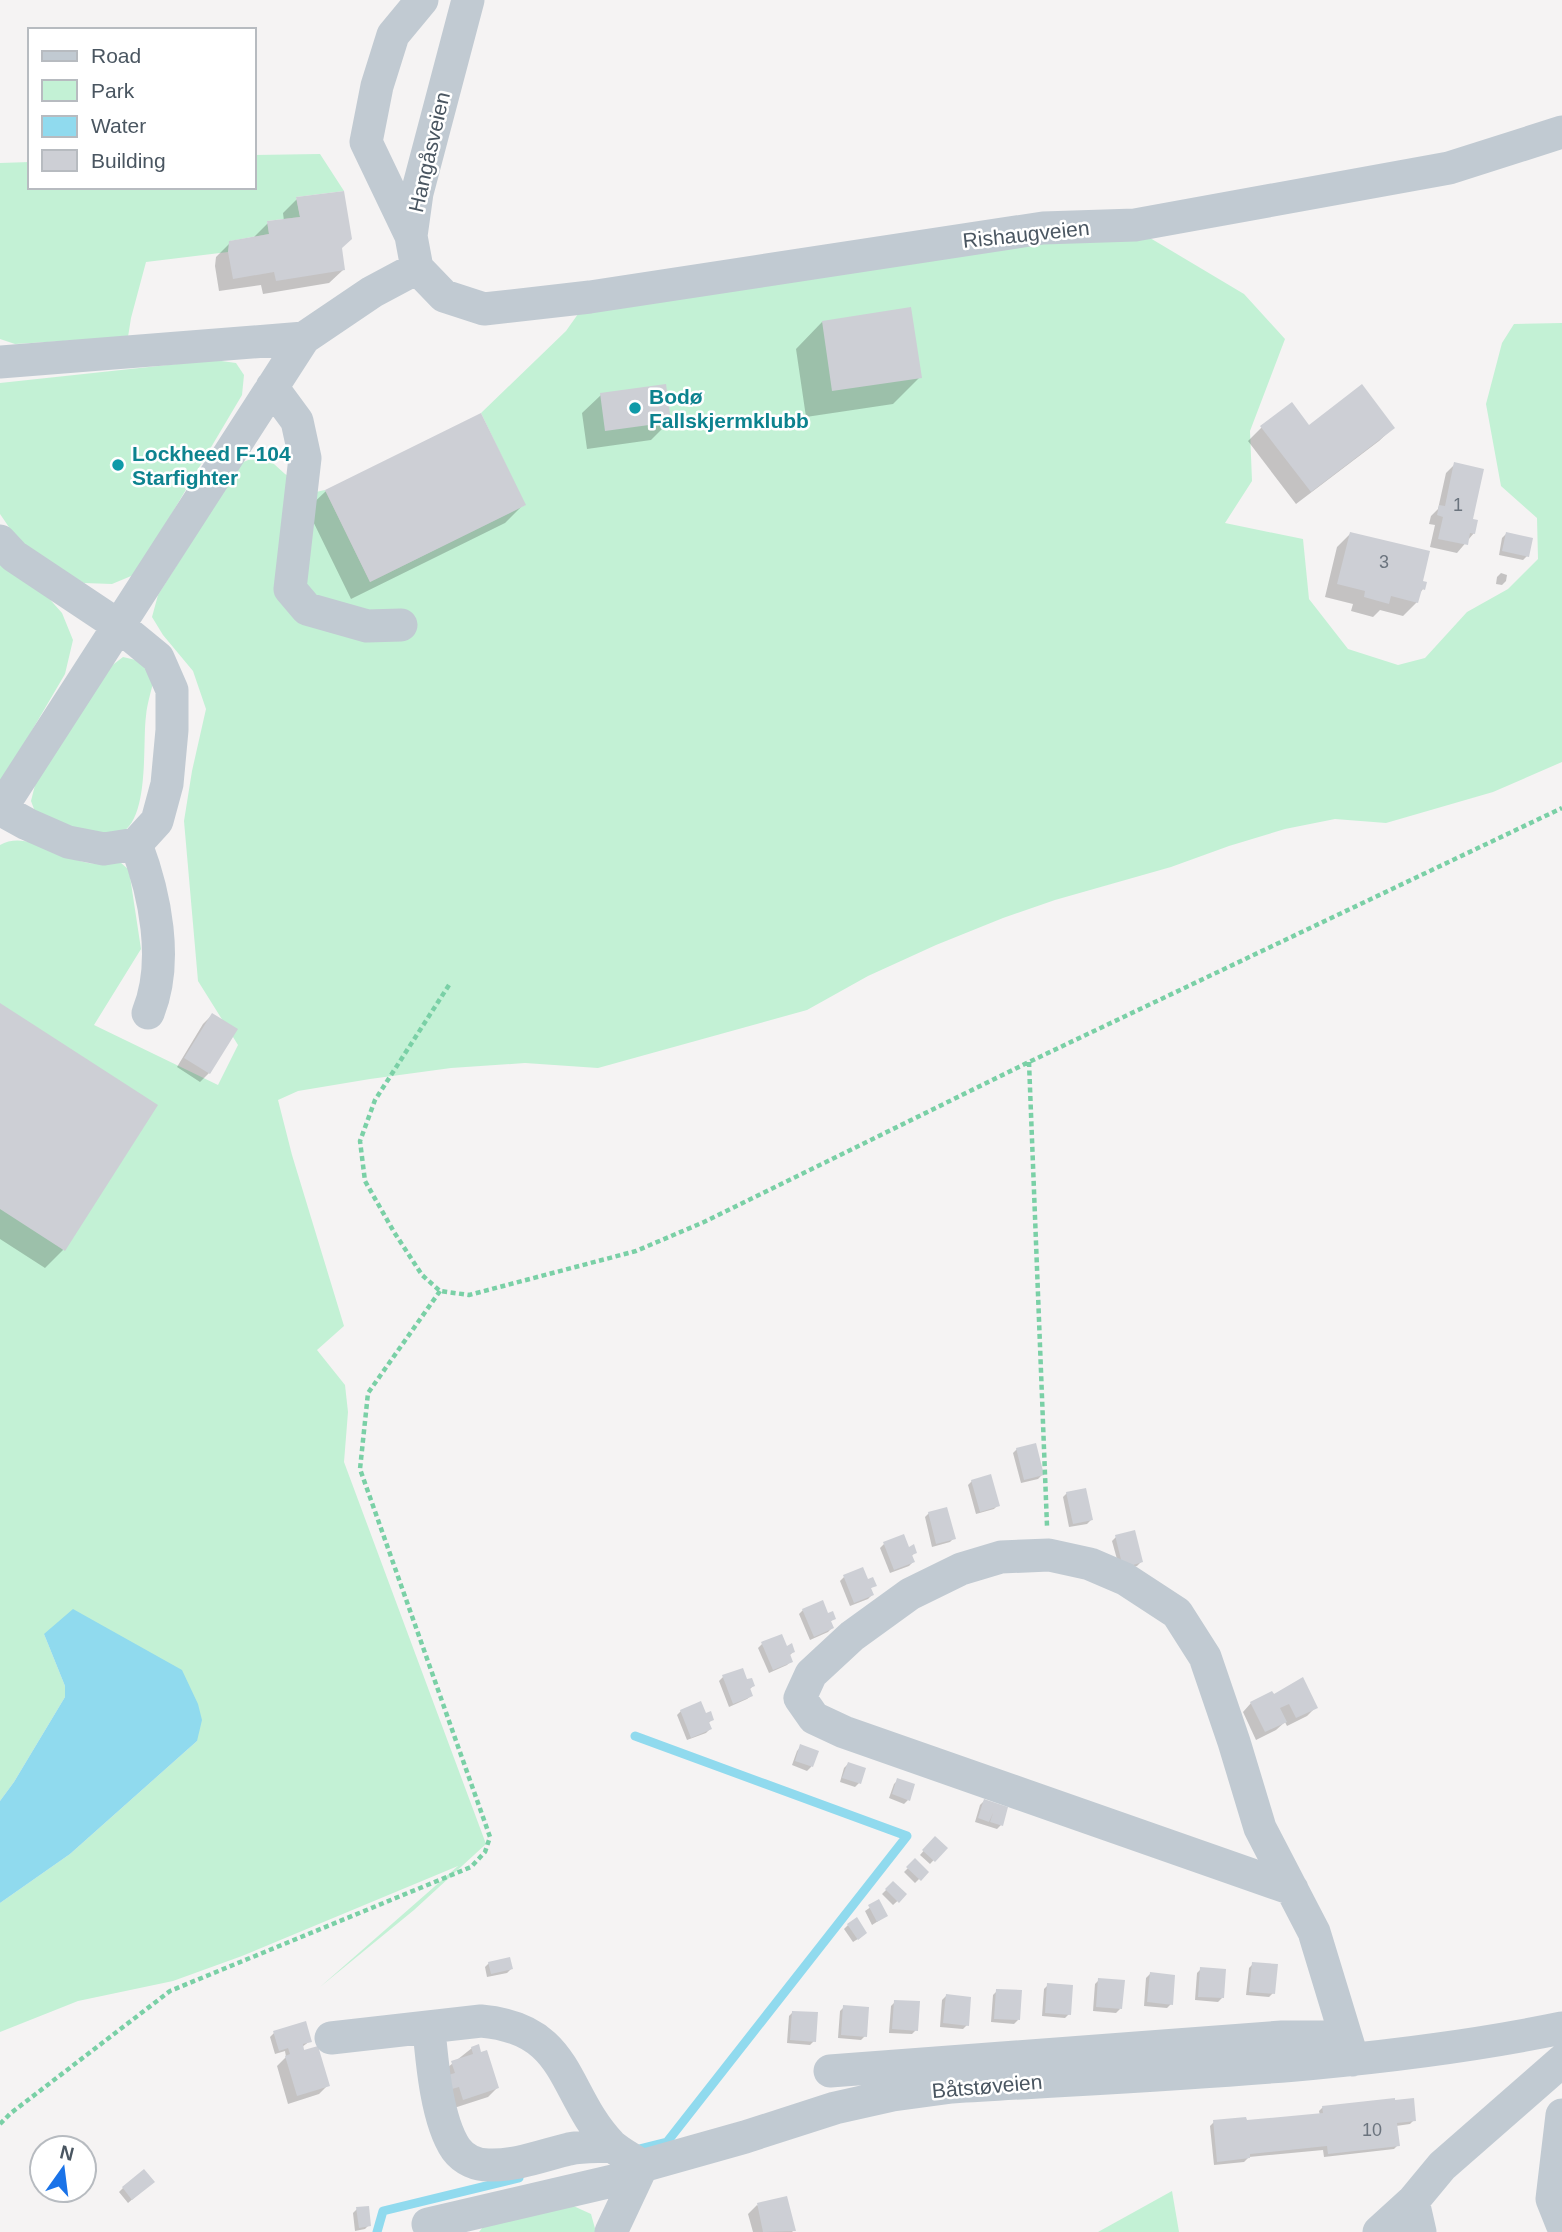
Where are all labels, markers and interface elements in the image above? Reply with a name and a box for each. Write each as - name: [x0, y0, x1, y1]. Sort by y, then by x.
- legend: [28, 28, 256, 189]
- text: Road: [91, 44, 141, 67]
- text: Park: [91, 79, 135, 102]
- street label: Hangåsveien: [404, 90, 454, 214]
- text: Water: [91, 114, 146, 137]
- text: Building: [91, 149, 166, 172]
- street label: Rishaugveien: [962, 216, 1090, 252]
- place label: Bodø Fallskjermklubb: [649, 385, 809, 432]
- marker: Bodø Fallskjermklubb: [627, 400, 643, 416]
- place label: Lockheed F-104 Starfighter: [132, 442, 291, 489]
- marker: Lockheed F-104 Starfighter: [110, 457, 126, 473]
- house number: 1: [1453, 495, 1463, 515]
- house number: 3: [1379, 552, 1389, 572]
- street label: Båtstøveien: [931, 2070, 1043, 2102]
- house number: 10: [1362, 2120, 1382, 2140]
- north arrow: [28, 2134, 98, 2204]
- text: N: [58, 2141, 76, 2165]

